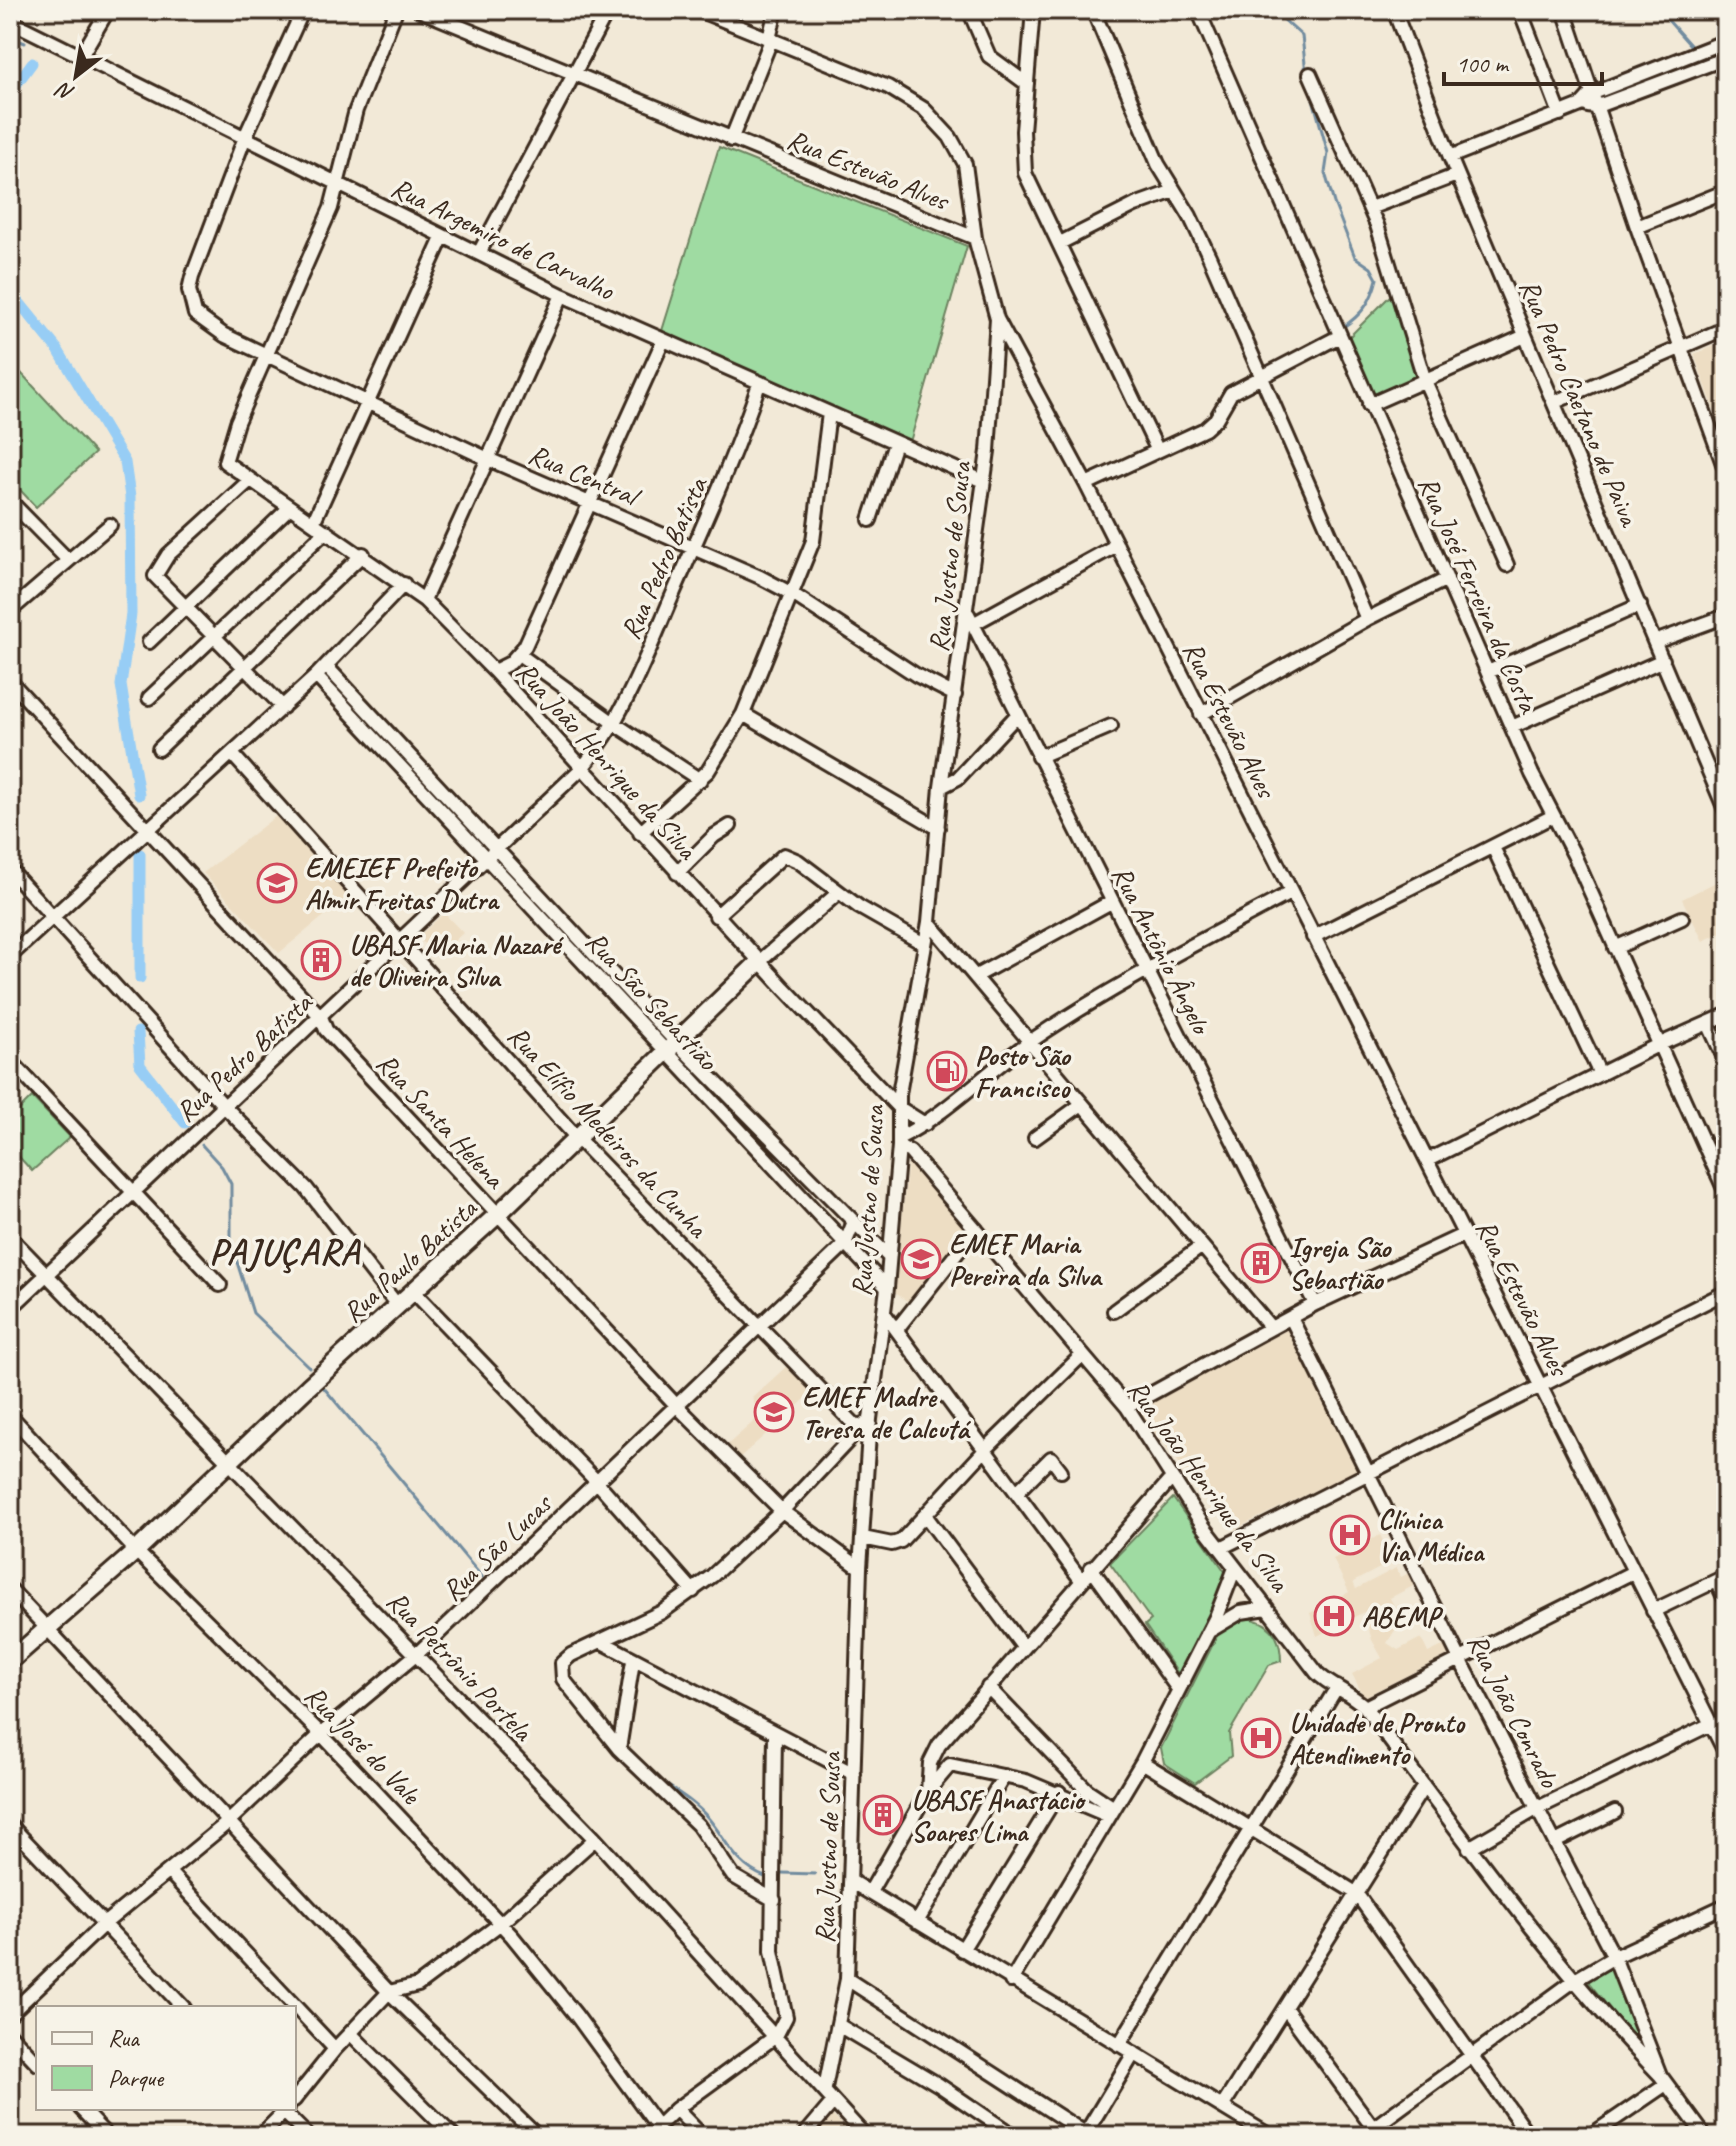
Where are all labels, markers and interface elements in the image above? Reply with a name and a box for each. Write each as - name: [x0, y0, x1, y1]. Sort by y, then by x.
- north arrow: [36, 36, 116, 116]
- scale bar: [1444, 36, 1602, 86]
- text: 100 m: [1456, 49, 1510, 79]
- text: N: [50, 75, 79, 108]
- street label: Rua Estevão Alves: [782, 121, 956, 218]
- street label: Rua Argemiro de Carvalho: [386, 169, 622, 308]
- street label: Rua Pedro Caetano de Paiva: [1512, 274, 1648, 533]
- street label: Rua Central: [523, 436, 647, 515]
- street label: Rua Justno de Sousa: [920, 458, 979, 654]
- street label: Rua Pedro Batista: [612, 470, 715, 644]
- street label: Rua José Ferreira da Costa: [1411, 471, 1547, 719]
- street label: Rua Estevão Alves: [1175, 635, 1285, 805]
- street label: Rua João Henrique da Silva: [509, 654, 706, 868]
- place label: EMEIEF Prefeito Almir Freitas Dutra: [305, 850, 500, 917]
- street label: Rua Antônio Ângelo: [1104, 860, 1220, 1041]
- school or university icon: EMEIEF Prefeito Almir Freitas Dutra: [256, 862, 298, 904]
- street label: Rua São Sebastião: [578, 923, 726, 1079]
- place label: UBASF Maria Nazaré de Oliveira Silva: [349, 927, 565, 994]
- building icon: UBASF Maria Nazaré de Oliveira Silva: [300, 939, 342, 981]
- street label: Rua Pedro Batista: [168, 984, 320, 1129]
- street label: Rua Elífio Medeiros da Cunha: [500, 1018, 716, 1246]
- place label: Posto São Francisco: [975, 1038, 1071, 1105]
- street label: Rua Santa Helena: [369, 1045, 513, 1196]
- fuel station icon: Posto São Francisco: [926, 1050, 968, 1092]
- street label: Rua Justno de Sousa: [843, 1103, 892, 1298]
- street label: Rua Paulo Batista: [335, 1190, 485, 1330]
- street label: Rua Estevão Alves: [1468, 1213, 1578, 1383]
- place label: EMEF Maria Pereira da Silva: [949, 1226, 1103, 1293]
- district label: PAJUÇARA: [209, 1229, 361, 1275]
- place label: Igreja São Sebastião: [1289, 1230, 1392, 1297]
- school or university icon: EMEF Maria Pereira da Silva: [900, 1238, 942, 1280]
- building icon: Igreja São Sebastião: [1240, 1242, 1282, 1284]
- street label: Rua João Henrique da Silva: [1120, 1373, 1298, 1600]
- place label: EMEF Madre Teresa de Calcutá: [802, 1379, 971, 1446]
- school or university icon: EMEF Madre Teresa de Calcutá: [753, 1391, 795, 1433]
- street label: Rua São Lucas: [434, 1485, 560, 1608]
- place label: Clínica Via Médica: [1378, 1502, 1486, 1569]
- hospital icon: Clínica Via Médica: [1329, 1514, 1371, 1556]
- street label: Rua Petrônio Portela: [379, 1583, 541, 1749]
- hospital icon: ABEMP: [1313, 1595, 1355, 1637]
- place label: ABEMP: [1362, 1599, 1444, 1634]
- street label: Rua João Conrado: [1460, 1627, 1568, 1795]
- street label: Rua José do Vale: [297, 1678, 429, 1812]
- place label: Unidade de Pronto Atendimento: [1289, 1705, 1466, 1772]
- hospital icon: Unidade de Pronto Atendimento: [1240, 1717, 1282, 1759]
- street label: Rua Justno de Sousa: [807, 1750, 848, 1944]
- place label: UBASF Anastácio Soares Lima: [911, 1782, 1086, 1849]
- building icon: UBASF Anastácio Soares Lima: [862, 1794, 904, 1836]
- legend: [36, 2006, 296, 2110]
- text: Rua: [108, 2023, 140, 2053]
- text: Parque: [108, 2063, 165, 2093]

